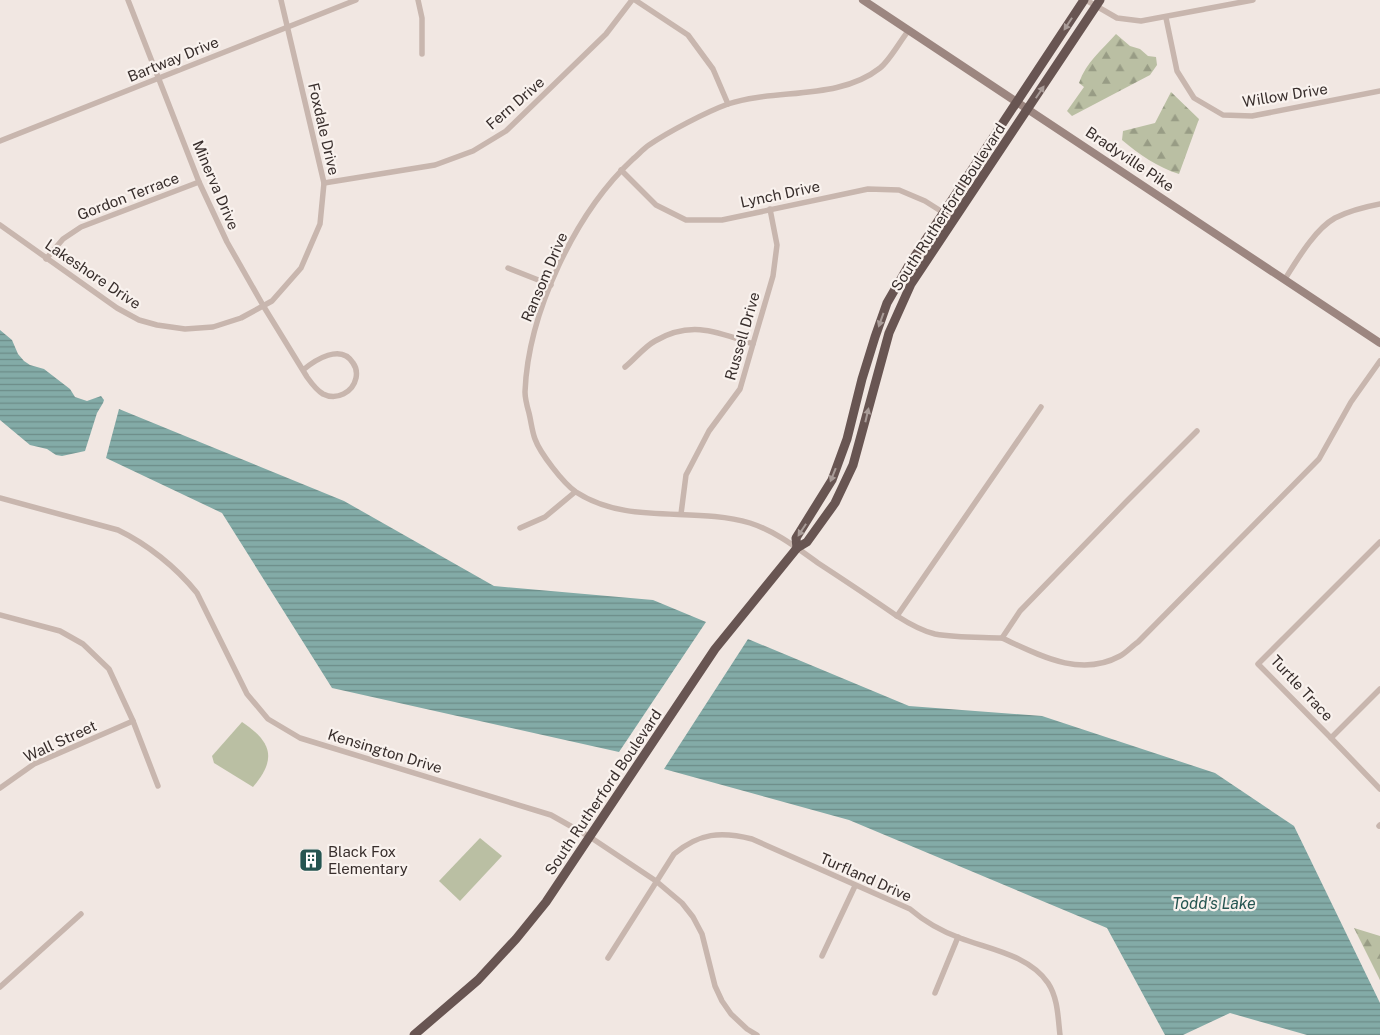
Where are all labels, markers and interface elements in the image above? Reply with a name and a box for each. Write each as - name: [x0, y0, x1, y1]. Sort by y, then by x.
- one-way arrow: [1064, 17, 1073, 31]
- street label: Bartway Drive: [125, 33, 221, 85]
- street label: Fern Drive: [483, 73, 547, 133]
- street label: Willow Drive: [1241, 80, 1329, 110]
- street label: Foxdale Drive: [305, 81, 343, 177]
- one-way arrow: [1035, 85, 1044, 98]
- street label: South Rutherford Boulevard: [888, 120, 1008, 294]
- street label: Bradyville Pike: [1083, 123, 1177, 195]
- street label: Minerva Drive: [190, 138, 242, 232]
- street label: Gordon Terrace: [75, 169, 181, 223]
- street label: Lynch Drive: [739, 177, 821, 211]
- street label: Ransom Drive: [518, 230, 570, 324]
- street label: Lakeshore Drive: [42, 236, 144, 312]
- street label: Russell Drive: [721, 290, 763, 382]
- one-way arrow: [877, 313, 885, 328]
- one-way arrow: [863, 408, 871, 423]
- one-way arrow: [829, 468, 837, 483]
- one-way arrow: [797, 523, 806, 536]
- street label: Turtle Trace: [1267, 652, 1337, 724]
- street label: South Rutherford Boulevard: [541, 706, 665, 878]
- street label: Wall Street: [21, 717, 99, 765]
- street label: Kensington Drive: [326, 726, 444, 776]
- place label: Black Fox Elementary: [328, 843, 408, 877]
- building icon: Black Fox Elementary: [298, 847, 324, 873]
- street label: Turfland Drive: [818, 849, 914, 905]
- water label: Todd's Lake: [1172, 894, 1256, 913]

